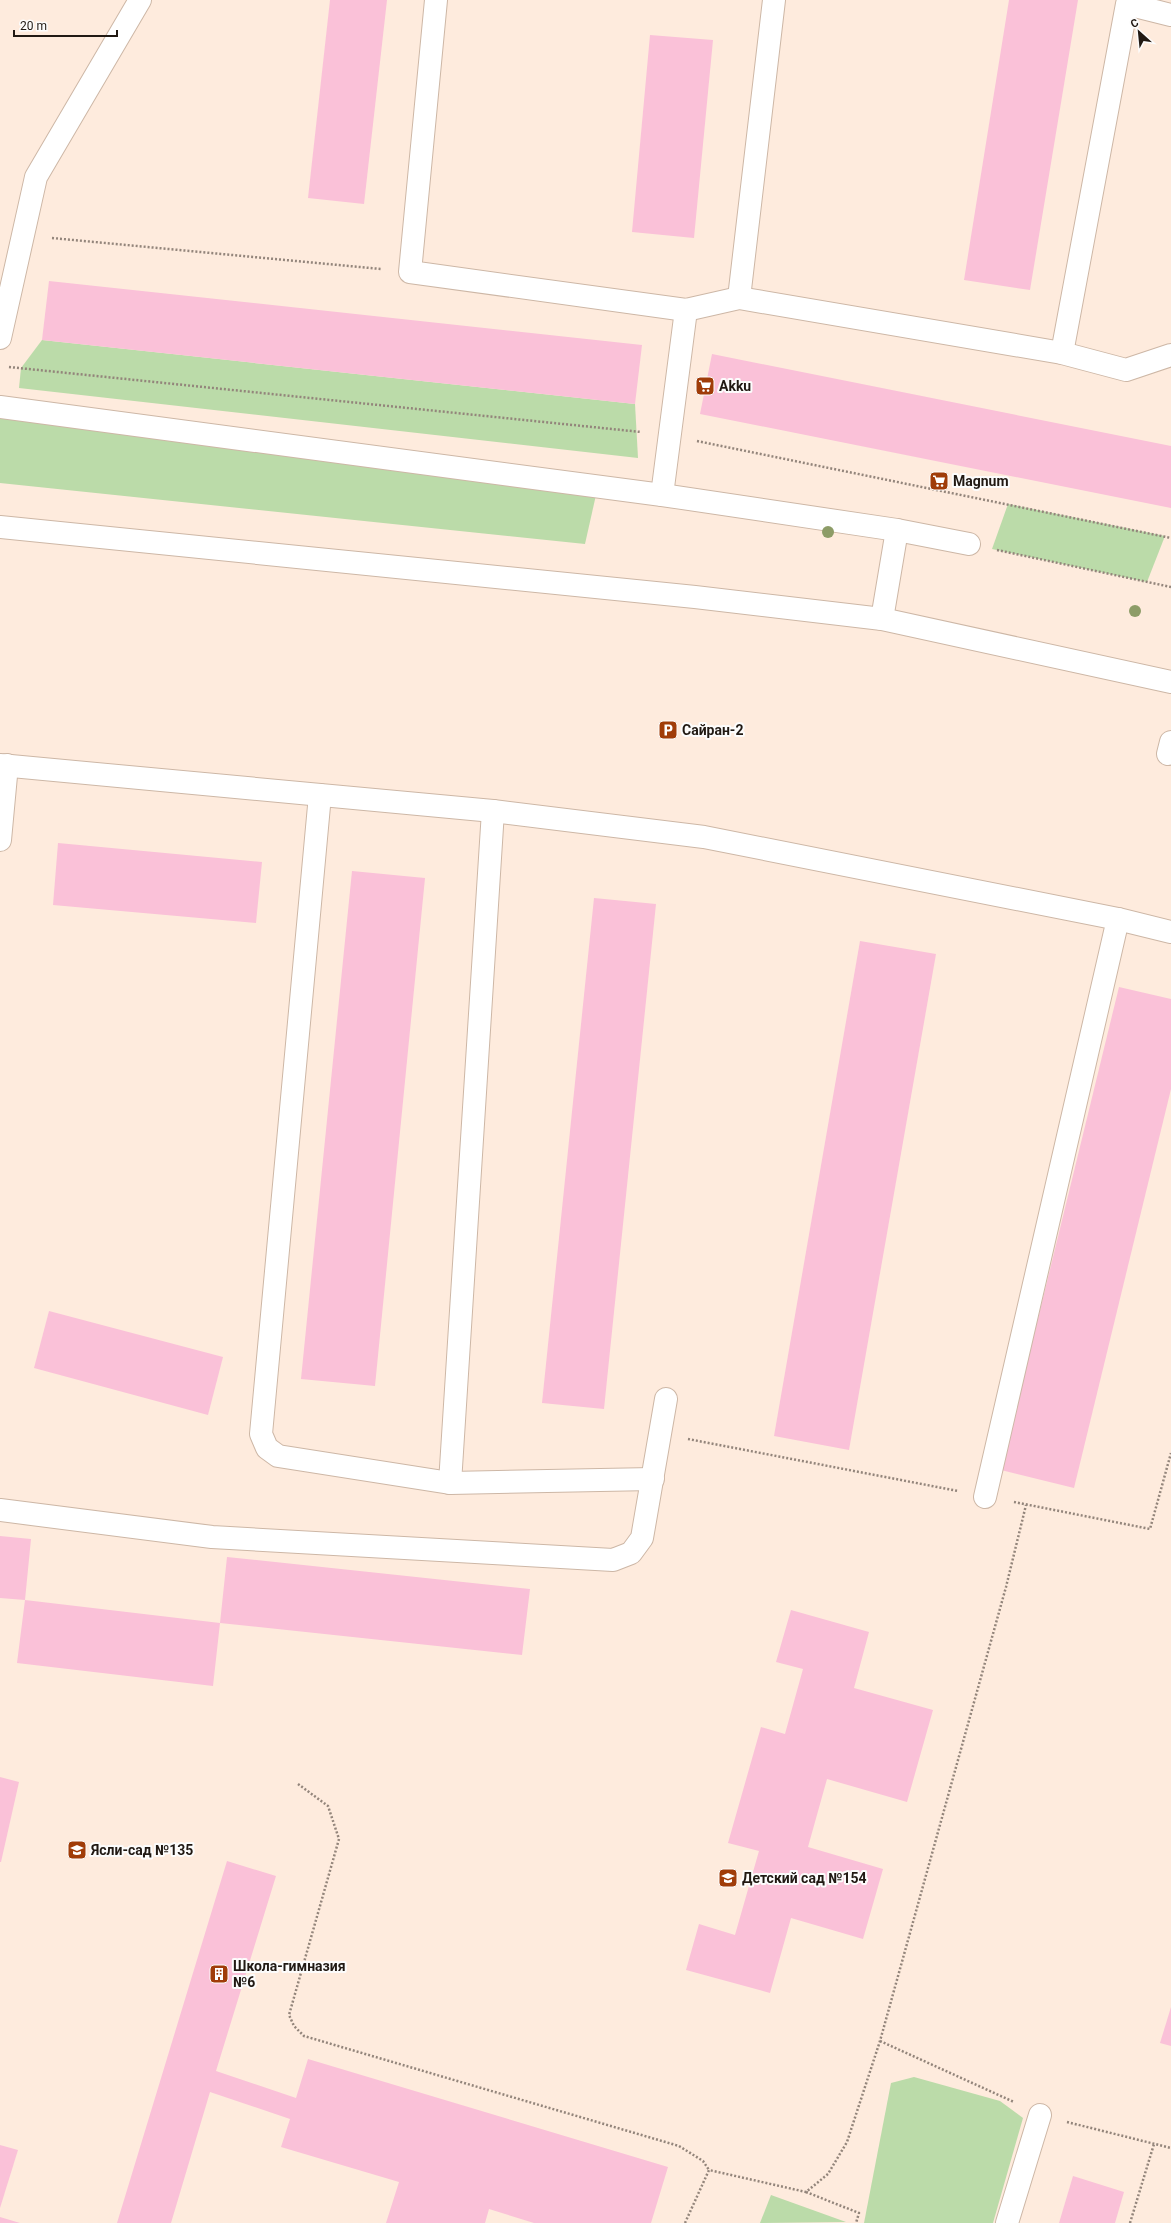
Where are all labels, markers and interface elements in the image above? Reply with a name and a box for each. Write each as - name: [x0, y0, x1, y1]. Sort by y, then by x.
- scale bar: [14, 12, 117, 38]
- north arrow: [1119, 12, 1159, 52]
- text: С: [1129, 16, 1141, 31]
- text: 20 m: [20, 19, 47, 33]
- supermarket icon: Akku: [694, 375, 716, 397]
- place label: Akku: [719, 378, 751, 394]
- supermarket icon: Magnum: [928, 470, 950, 492]
- place label: Magnum: [953, 473, 1009, 489]
- parking icon: Сайран-2: [657, 719, 679, 741]
- place label: Сайран-2: [682, 722, 743, 738]
- school or university icon: Ясли-сад №135: [66, 1839, 88, 1861]
- place label: Ясли-сад №135: [90, 1842, 193, 1858]
- school or university icon: Детский сад №154: [717, 1867, 739, 1889]
- place label: Детский сад №154: [742, 1870, 866, 1886]
- place label: Школа-гимназия №6: [233, 1958, 346, 1990]
- building icon: Школа-гимназия №6: [208, 1963, 230, 1985]

